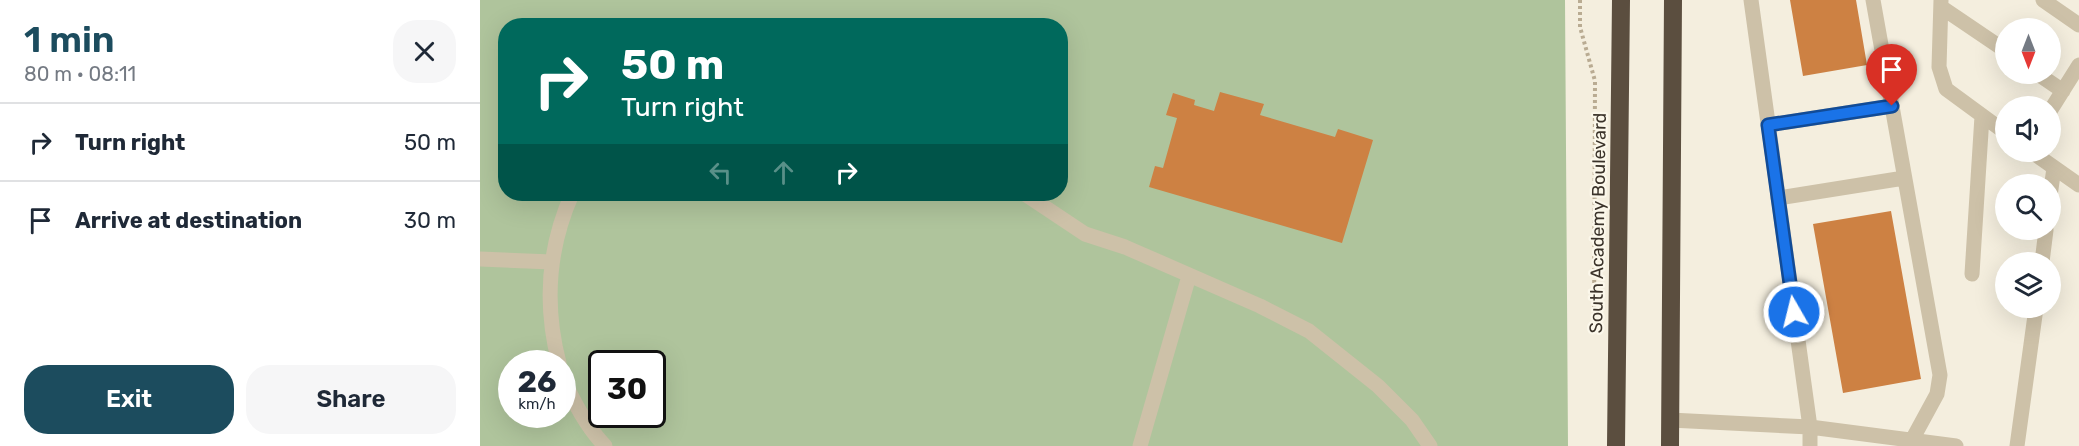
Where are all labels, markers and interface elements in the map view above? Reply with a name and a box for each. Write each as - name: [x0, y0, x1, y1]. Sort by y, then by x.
- text: 1 min: [24, 18, 115, 61]
- north arrow: [1995, 18, 2061, 84]
- map controls: [1995, 18, 2061, 318]
- button: close: [393, 20, 456, 83]
- text: 50 m: [621, 40, 724, 90]
- icon: right: [522, 42, 600, 120]
- pin: [1866, 44, 1917, 106]
- icon: arrive: [1875, 53, 1908, 86]
- text: 80 m · 08:11: [24, 62, 136, 86]
- text: Turn right: [621, 91, 744, 123]
- button: sound: [1995, 96, 2061, 162]
- street label: South Academy Boulevard: [1585, 112, 1611, 334]
- icon: right: [24, 126, 57, 159]
- text: Turn right: [75, 129, 185, 156]
- text: 50 m: [404, 129, 456, 156]
- icon: left: [704, 156, 737, 189]
- icon: ahead: [767, 156, 800, 189]
- icon: right: [830, 156, 863, 189]
- button: search: [1995, 174, 2061, 240]
- icon: arrive: [24, 204, 57, 237]
- text: Arrive at destination: [75, 207, 302, 234]
- text: 30 m: [404, 207, 456, 234]
- button: layers: [1995, 252, 2061, 318]
- position arrow: [1762, 280, 1826, 344]
- speed limit sign: 30: [588, 350, 666, 428]
- text: 26: [517, 364, 557, 400]
- button: Exit: [24, 365, 234, 434]
- button: Share: [246, 365, 456, 434]
- text: km/h: [518, 395, 556, 413]

